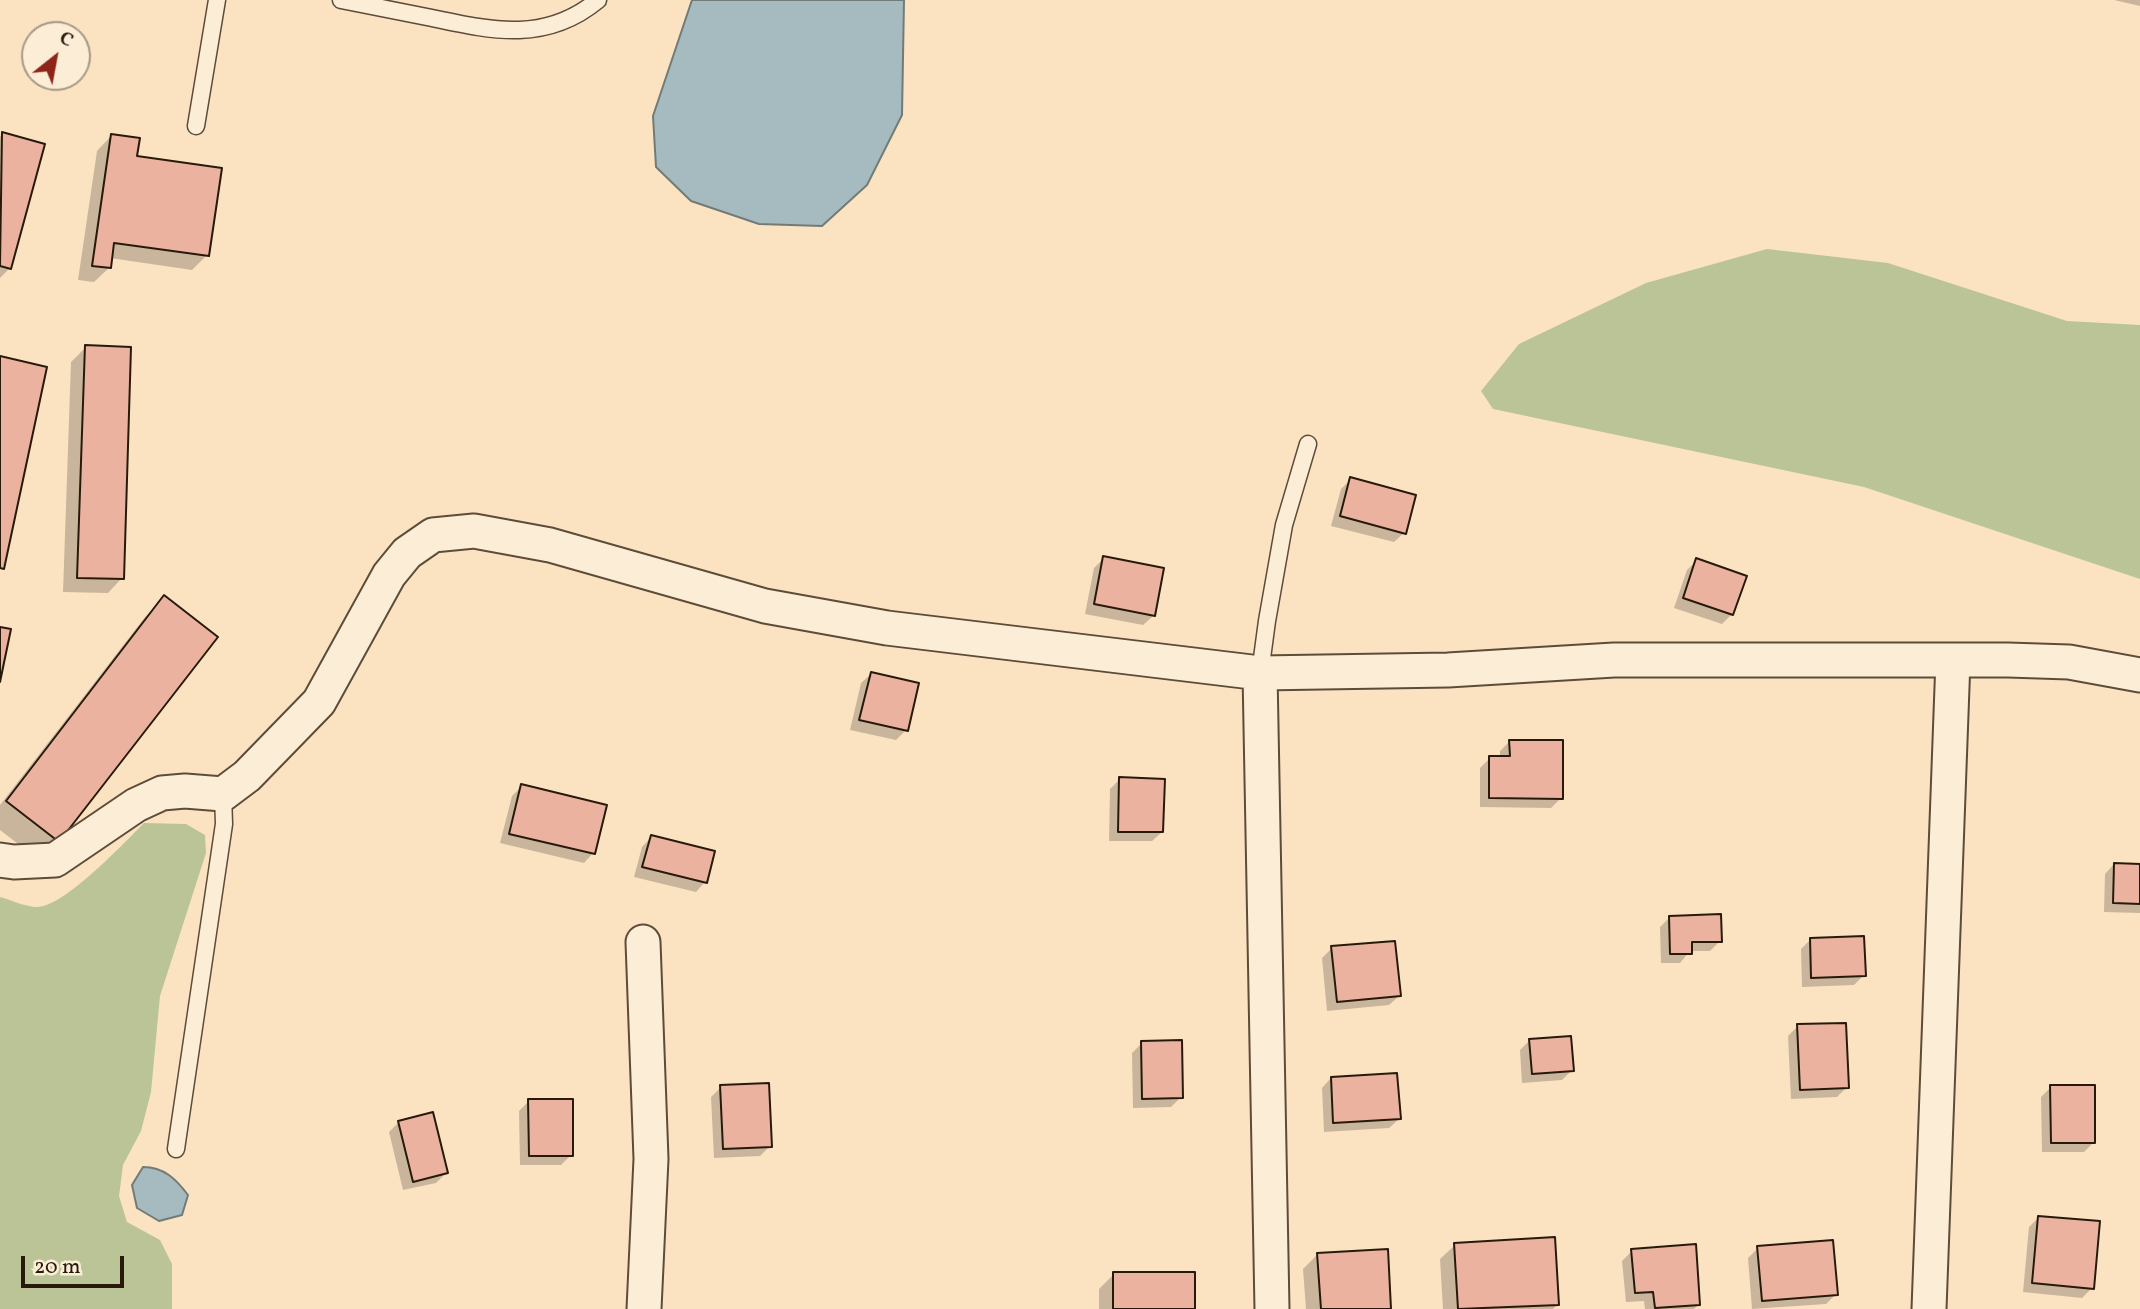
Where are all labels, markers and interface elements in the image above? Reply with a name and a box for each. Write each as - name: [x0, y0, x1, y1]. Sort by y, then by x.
- north arrow: [21, 21, 91, 91]
- text: С: [54, 25, 78, 54]
- scale bar: [24, 1242, 128, 1286]
- text: 20 m: [34, 1253, 80, 1282]

